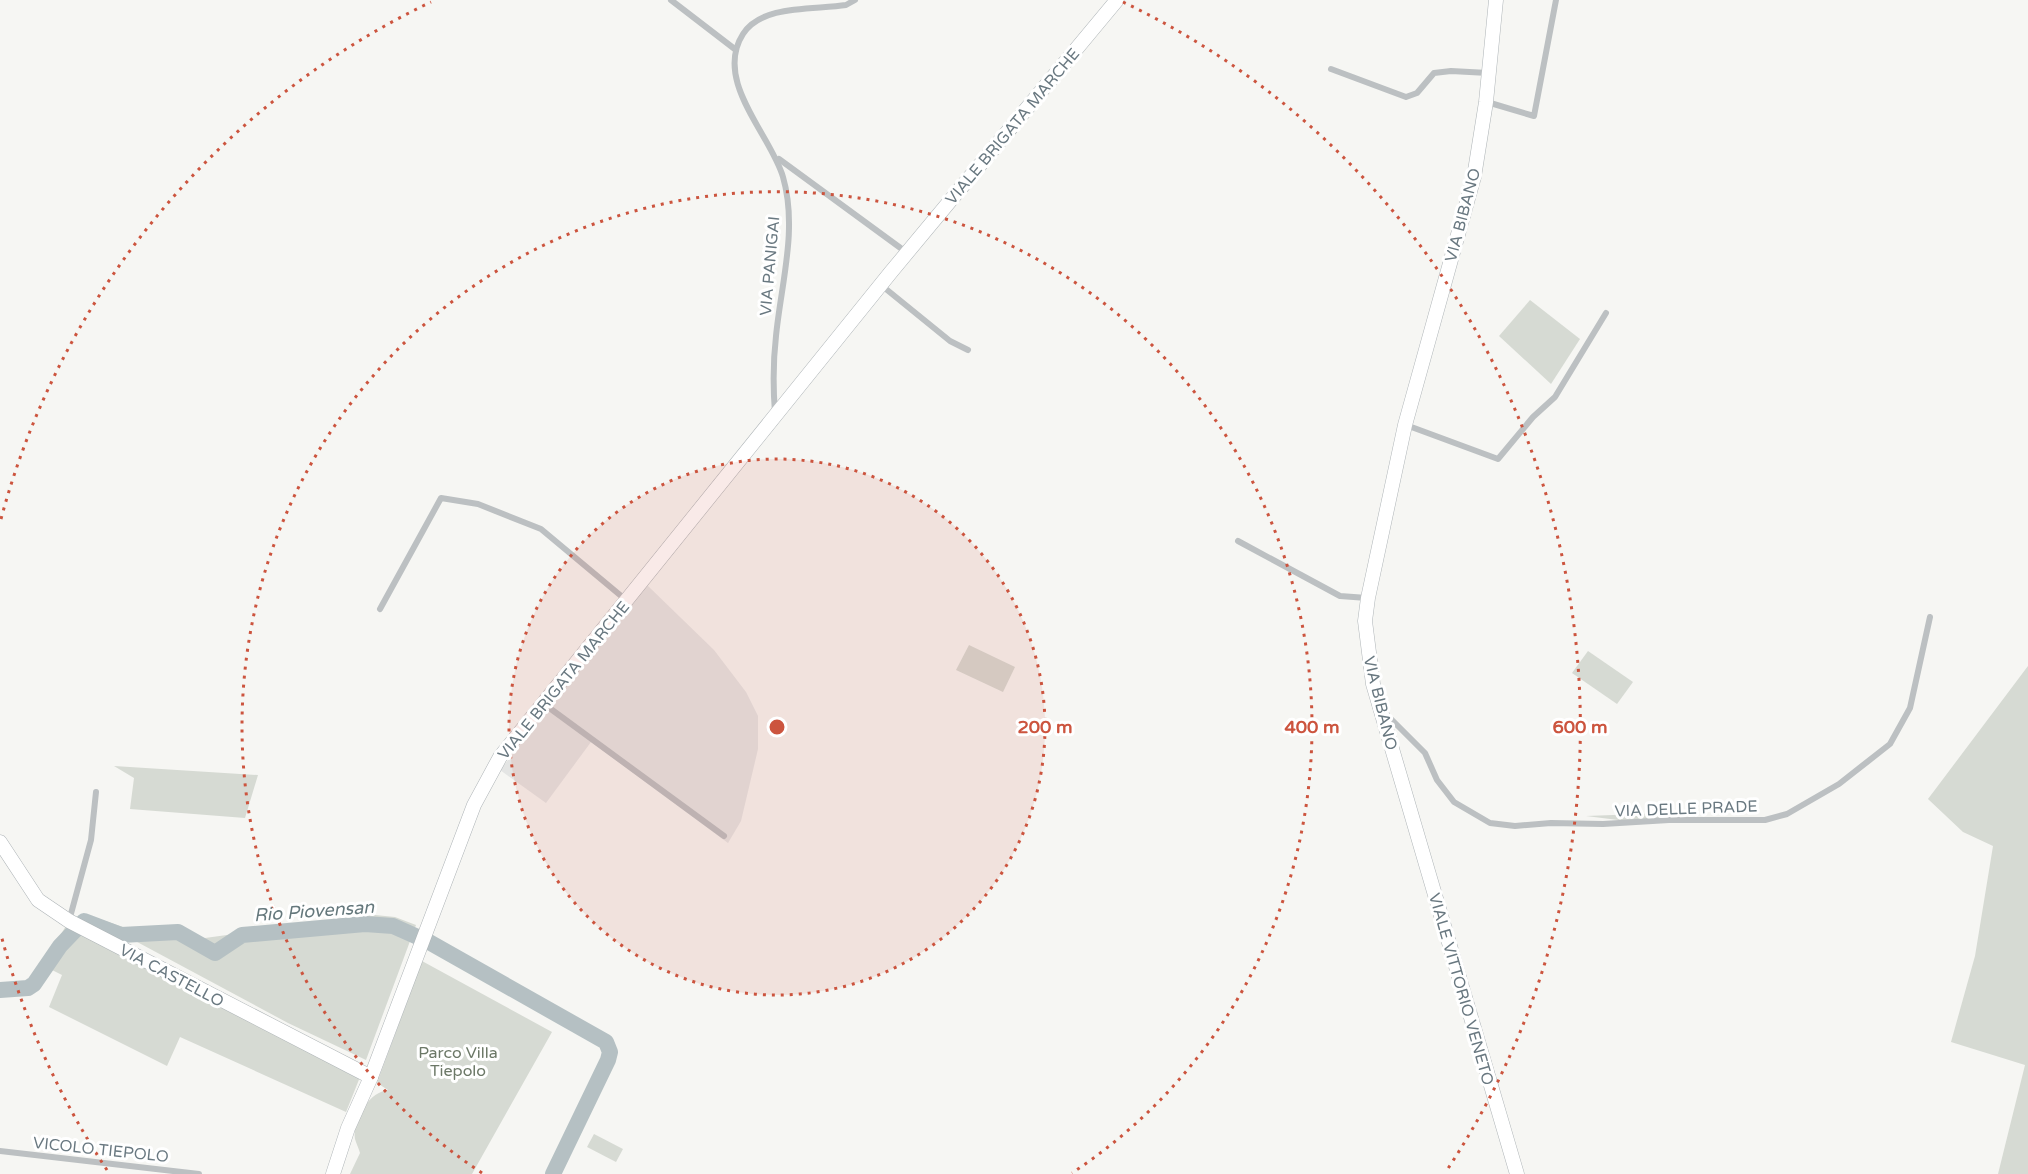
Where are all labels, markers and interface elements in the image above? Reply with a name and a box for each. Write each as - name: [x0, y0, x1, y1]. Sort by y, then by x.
- street label: VIALE BRIGATA MARCHE: [941, 44, 1084, 209]
- street label: VIA BIBANO: [1441, 166, 1485, 264]
- street label: VIA PANIGAI: [756, 216, 784, 317]
- street label: VIALE BRIGATA MARCHE: [494, 597, 634, 764]
- street label: VIA BIBANO: [1359, 654, 1401, 752]
- text: 200 m: [1017, 716, 1073, 738]
- text: 400 m: [1284, 716, 1340, 738]
- text: 600 m: [1552, 716, 1608, 738]
- centre of rings: [767, 717, 787, 737]
- street label: VIA DELLE PRADE: [1614, 797, 1758, 821]
- street label: VIALE VITTORIO VENETO: [1424, 891, 1498, 1088]
- water label: Rio Piovensan: [253, 896, 376, 926]
- street label: VIA CASTELLO: [116, 940, 227, 1012]
- park label: Parco Villa Tiepolo: [418, 1043, 498, 1081]
- street label: VICOLO TIEPOLO: [32, 1133, 170, 1167]

